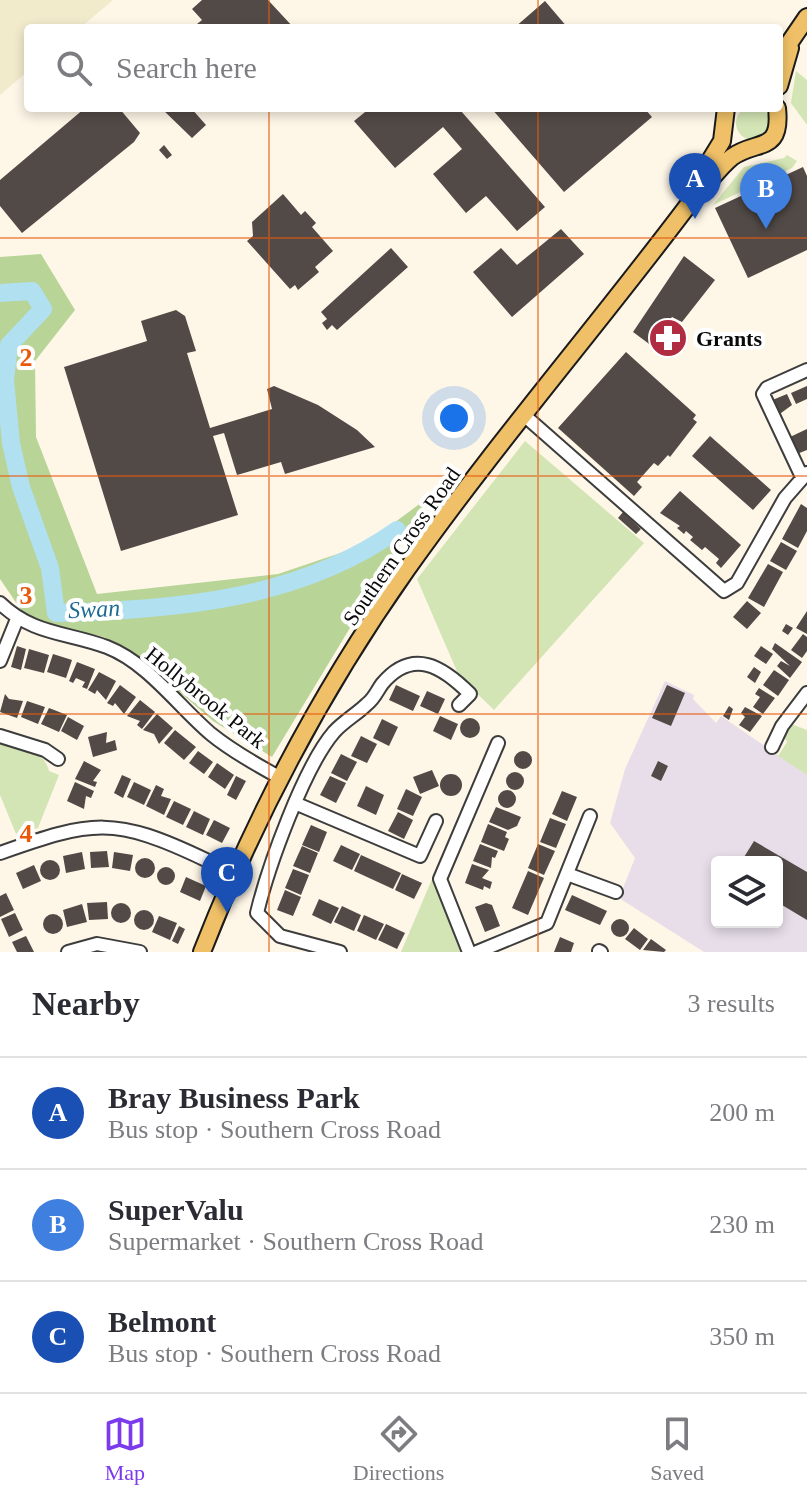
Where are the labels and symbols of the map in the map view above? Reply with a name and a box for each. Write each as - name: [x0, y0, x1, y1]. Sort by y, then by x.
- pin: A: [669, 153, 721, 219]
- pin: B: [740, 163, 792, 229]
- pharmacy icon: Grants: [647, 317, 689, 359]
- place label: Grants: [696, 326, 762, 351]
- text: 2: [20, 343, 33, 372]
- your location: [434, 398, 474, 438]
- street label: Southern Cross Road: [338, 463, 465, 630]
- text: 3: [20, 581, 33, 610]
- water label: Swan: [67, 595, 121, 623]
- street label: Hollybrook Park: [141, 641, 271, 753]
- text: 4: [20, 819, 33, 848]
- pin: C: [201, 847, 253, 913]

